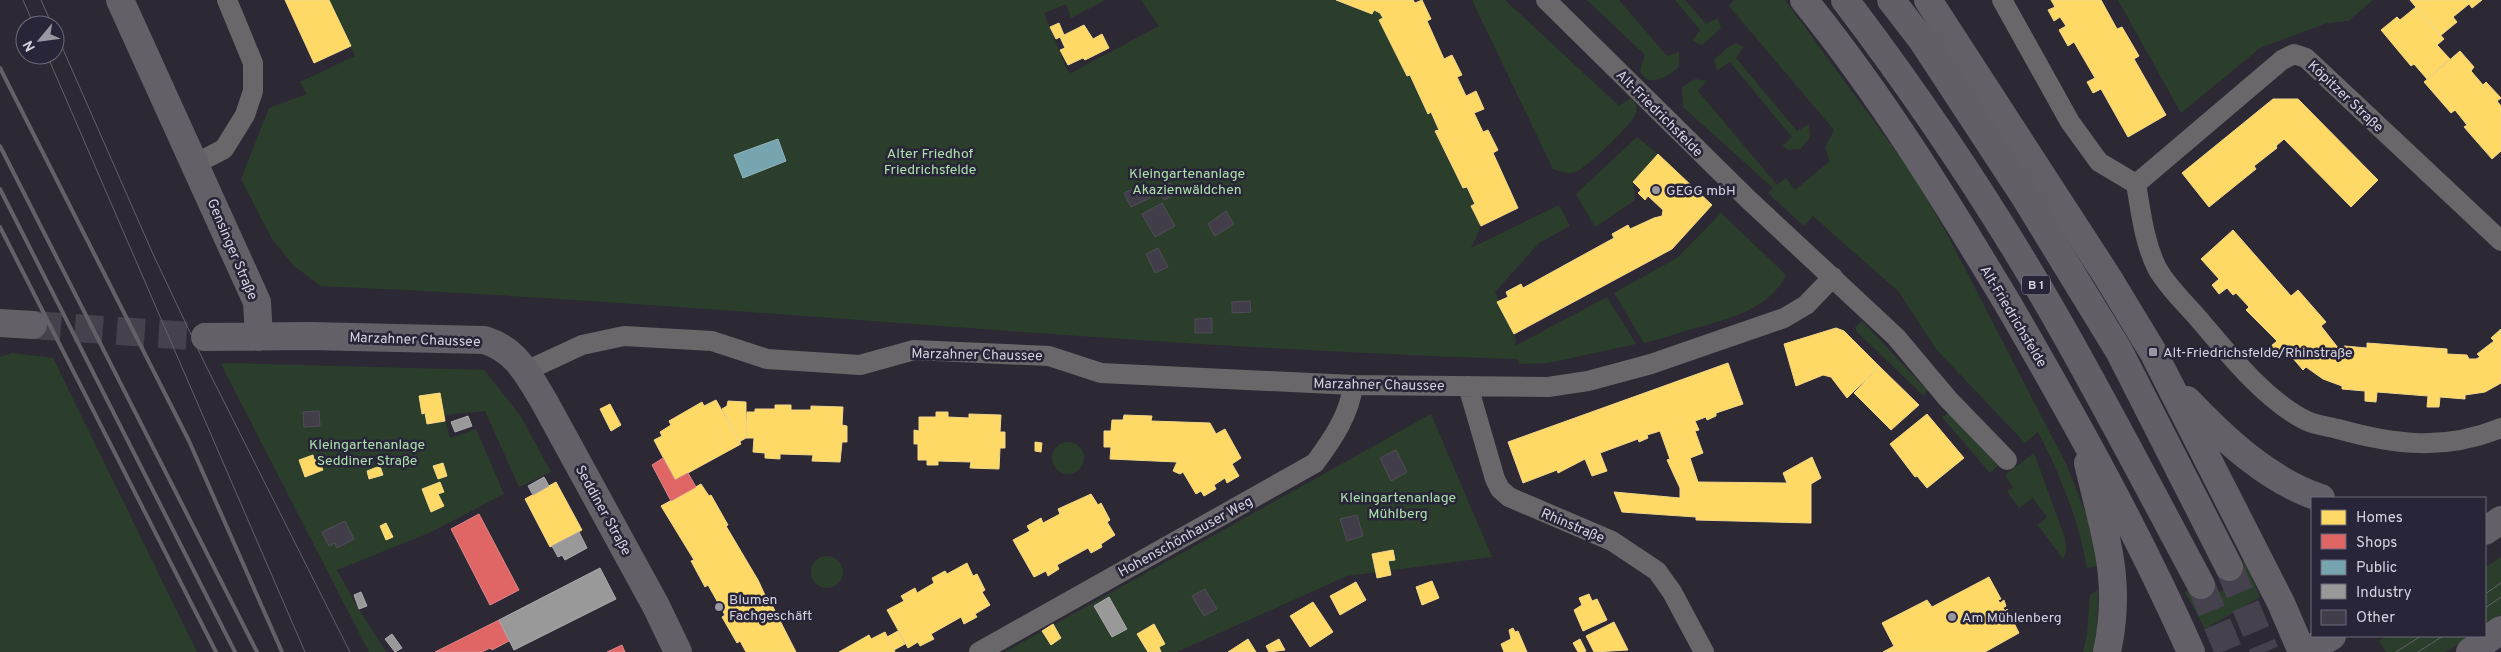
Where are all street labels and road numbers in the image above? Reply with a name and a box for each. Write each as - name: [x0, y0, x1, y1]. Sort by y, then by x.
- street label: Köpitzer Straße: [2303, 58, 2386, 137]
- street label: Alt-Friedrichsfelde: [1612, 67, 1706, 161]
- street label: Gensinger Straße: [203, 196, 261, 303]
- street label: Alt-Friedrichsfelde: [1976, 263, 2050, 371]
- road number: B 1: [2022, 276, 2050, 294]
- street label: Marzahner Chaussee: [349, 330, 481, 351]
- street label: Marzahner Chaussee: [911, 346, 1043, 365]
- street label: Marzahner Chaussee: [1313, 376, 1445, 395]
- street label: Seddiner Straße: [571, 463, 634, 559]
- street label: Hohenschönhauser Weg: [1115, 493, 1256, 581]
- street label: Rhinstraße: [1538, 505, 1607, 547]

